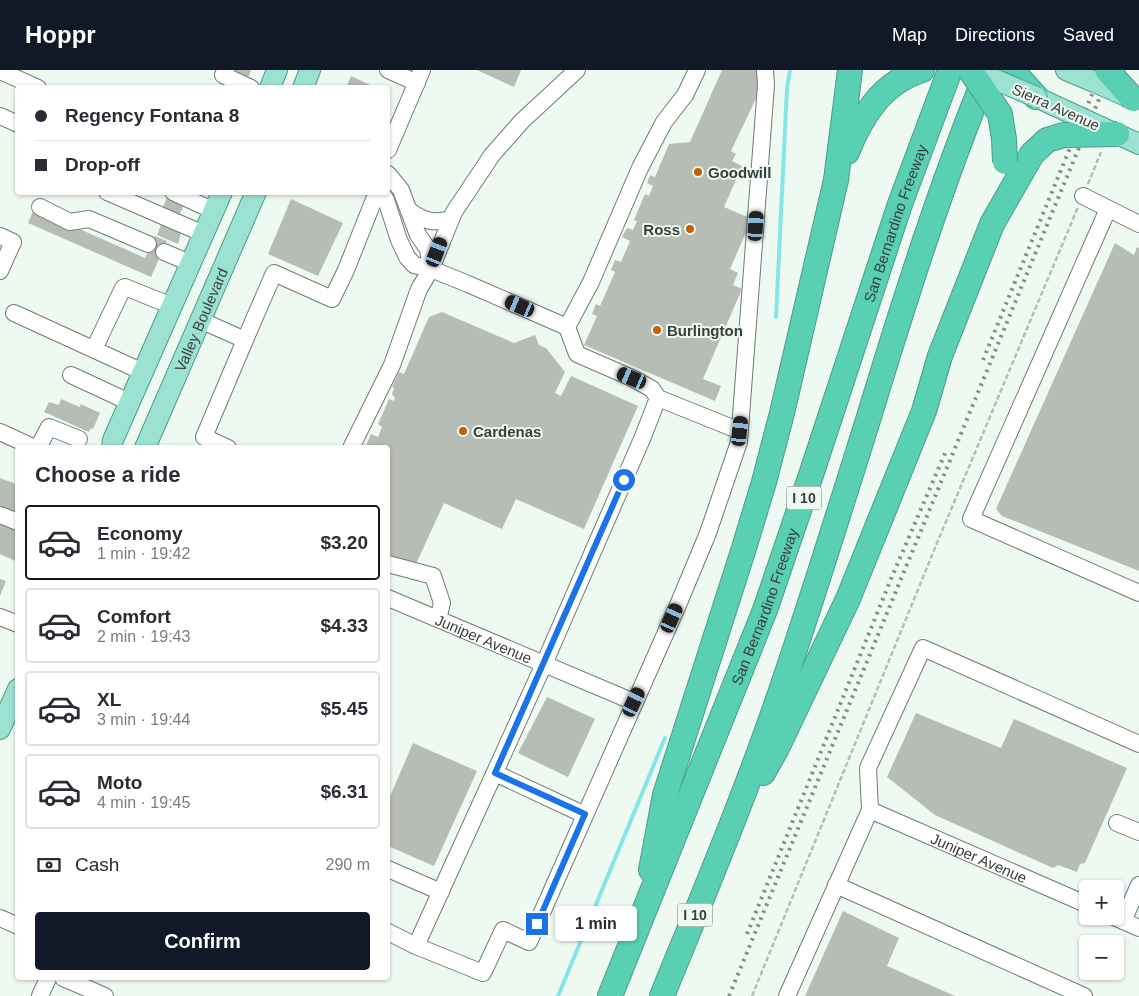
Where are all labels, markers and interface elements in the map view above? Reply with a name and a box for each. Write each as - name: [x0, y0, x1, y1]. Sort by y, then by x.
- text: Hoppr: [25, 21, 96, 48]
- text: Map: [892, 25, 927, 45]
- text: Directions: [955, 25, 1035, 45]
- text: Saved: [1063, 25, 1114, 45]
- street label: Sierra Avenue: [1010, 80, 1102, 134]
- text: Regency Fontana 8: [65, 105, 239, 126]
- street label: San Bernardino Freeway: [860, 141, 930, 304]
- text: Drop-off: [65, 154, 140, 175]
- place label: Goodwill: [708, 164, 771, 181]
- marker: Goodwill: [692, 166, 704, 178]
- car: [747, 211, 764, 241]
- place label: Ross: [643, 221, 680, 238]
- marker: Ross: [684, 223, 696, 235]
- car: [424, 235, 449, 269]
- street label: Valley Boulevard: [171, 265, 231, 374]
- car: [503, 293, 536, 319]
- place label: Burlington: [667, 322, 743, 339]
- marker: Burlington: [651, 324, 663, 336]
- car: [615, 365, 648, 391]
- car: [730, 415, 749, 447]
- place label: Cardenas: [473, 423, 541, 440]
- marker: Cardenas: [457, 425, 469, 437]
- text: Choose a ride: [35, 462, 180, 487]
- route start: [613, 469, 635, 491]
- road number: I 10: [786, 486, 822, 509]
- icon: car: [37, 520, 82, 565]
- text: Economy: [97, 523, 183, 544]
- street label: San Bernardino Freeway: [727, 525, 801, 687]
- text: $3.20: [320, 532, 368, 553]
- text: 1 min · 19:42: [97, 545, 190, 562]
- car: [659, 601, 684, 635]
- icon: car: [37, 603, 82, 648]
- text: Comfort: [97, 606, 171, 627]
- street label: Juniper Avenue: [433, 611, 535, 666]
- text: $4.33: [320, 615, 368, 636]
- text: 2 min · 19:43: [97, 628, 190, 645]
- car: [620, 685, 647, 719]
- icon: car: [37, 686, 82, 731]
- text: XL: [97, 689, 121, 710]
- text: $5.45: [320, 698, 368, 719]
- text: 3 min · 19:44: [97, 711, 190, 728]
- icon: car: [37, 769, 82, 814]
- text: Moto: [97, 772, 142, 793]
- text: $6.31: [320, 781, 368, 802]
- text: 4 min · 19:45: [97, 794, 190, 811]
- street label: Juniper Avenue: [928, 829, 1030, 886]
- icon: cash: [35, 851, 63, 879]
- text: Cash: [75, 854, 119, 875]
- text: 290 m: [326, 856, 370, 873]
- map controls: [1079, 880, 1124, 980]
- button: +: [1079, 880, 1124, 925]
- road number: I 10: [678, 904, 712, 926]
- callout: 1 min: [554, 906, 637, 942]
- button: Confirm: [35, 912, 370, 970]
- route end: [526, 913, 548, 935]
- text: 1 min: [575, 915, 617, 932]
- button: −: [1079, 935, 1124, 980]

